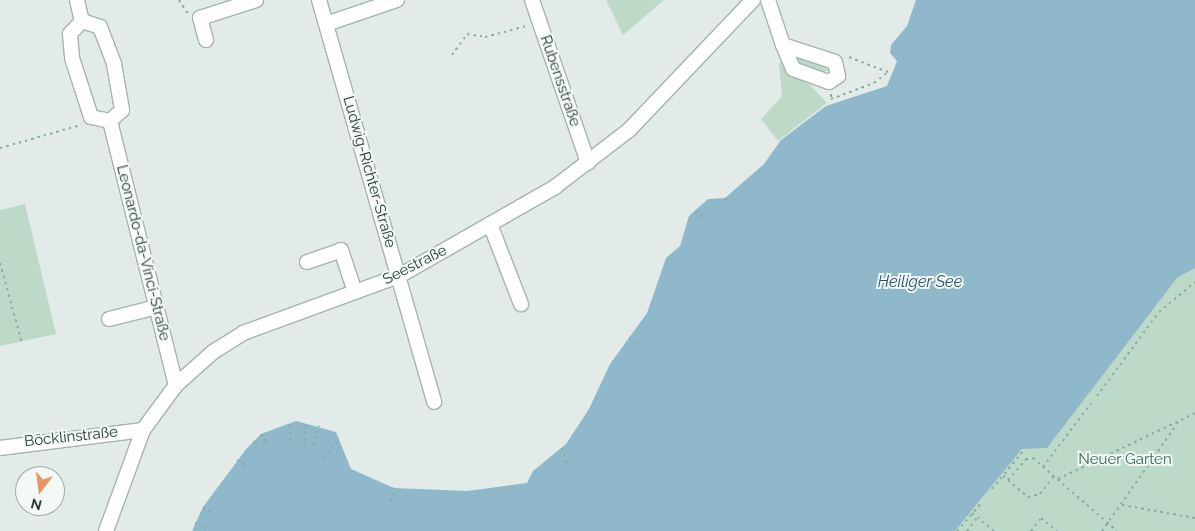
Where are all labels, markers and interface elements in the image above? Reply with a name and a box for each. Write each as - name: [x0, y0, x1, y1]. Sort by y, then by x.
- street label: Rubensstraße: [536, 33, 584, 129]
- street label: Ludwig-Richter-Straße: [339, 94, 399, 250]
- street label: Leonardo-da-Vinci-Straße: [112, 163, 174, 343]
- street label: Seestraße: [380, 241, 450, 289]
- water label: Heiliger See: [878, 272, 962, 292]
- street label: Böcklinstraße: [23, 423, 119, 451]
- park label: Neuer Garten: [1078, 451, 1172, 469]
- north arrow: [15, 466, 65, 516]
- text: N: [29, 495, 44, 514]

